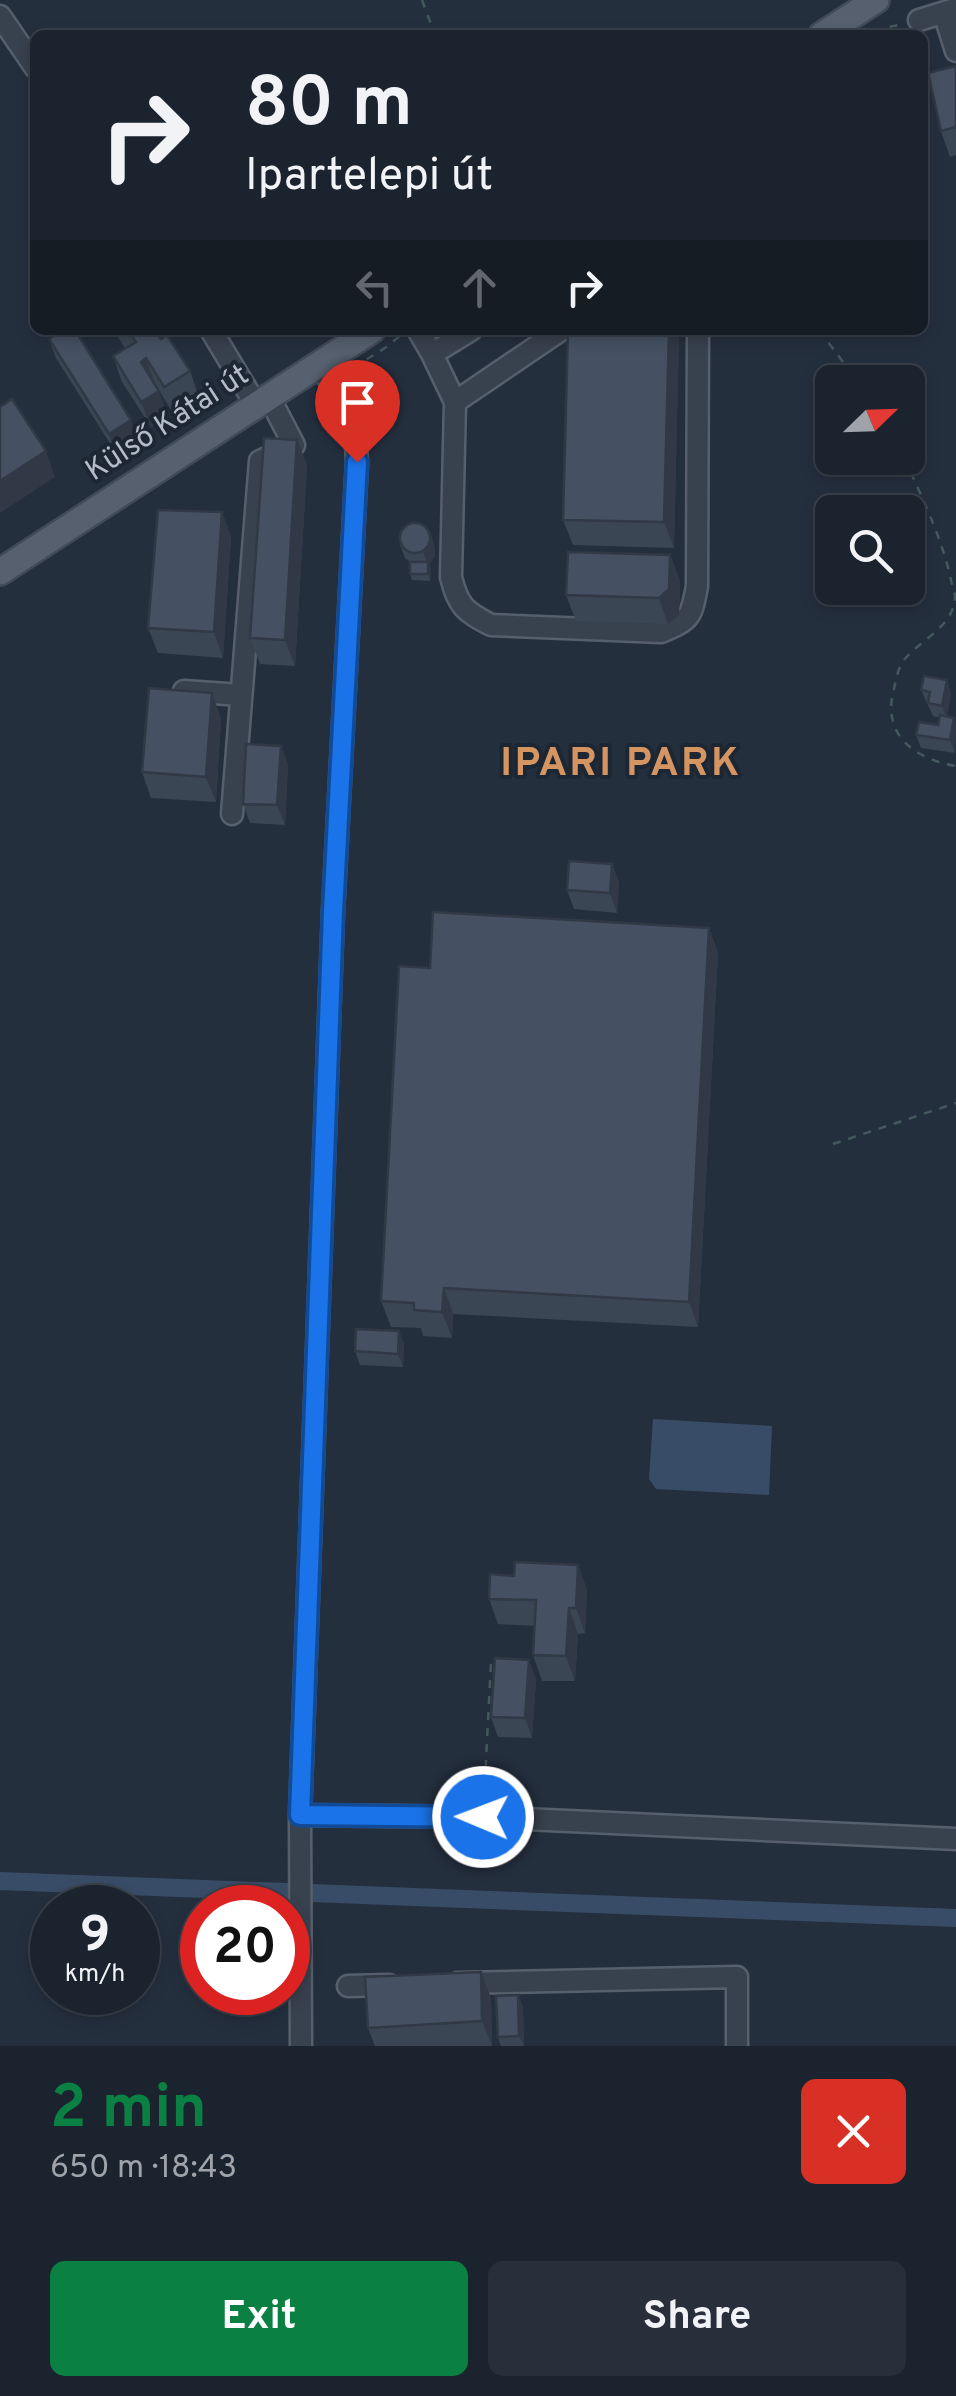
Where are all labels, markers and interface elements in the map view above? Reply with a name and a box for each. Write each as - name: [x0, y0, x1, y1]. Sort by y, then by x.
- text: 80 m: [245, 62, 413, 151]
- icon: right: [80, 70, 210, 200]
- text: Ipartelepi út: [245, 149, 493, 206]
- icon: left: [347, 260, 402, 315]
- icon: ahead: [452, 260, 507, 315]
- icon: right: [557, 260, 612, 315]
- street label: Külső Kátai út: [79, 357, 257, 491]
- pin: [315, 360, 400, 463]
- north arrow: [815, 365, 925, 475]
- map controls: [815, 365, 925, 605]
- icon: arrive: [330, 375, 385, 430]
- button: search: [815, 495, 925, 605]
- district label: IPARI PARK: [500, 740, 742, 790]
- position arrow: [431, 1765, 535, 1869]
- speed limit sign: 20: [180, 1885, 310, 2015]
- text: 9: [80, 1906, 110, 1969]
- text: km/h: [65, 1959, 125, 1991]
- text: 2 min: [50, 2073, 207, 2149]
- button: close: [801, 2079, 906, 2184]
- text: 650 m · 18:43: [50, 2149, 237, 2189]
- button: Exit: [50, 2261, 468, 2376]
- button: Share: [488, 2261, 906, 2376]

